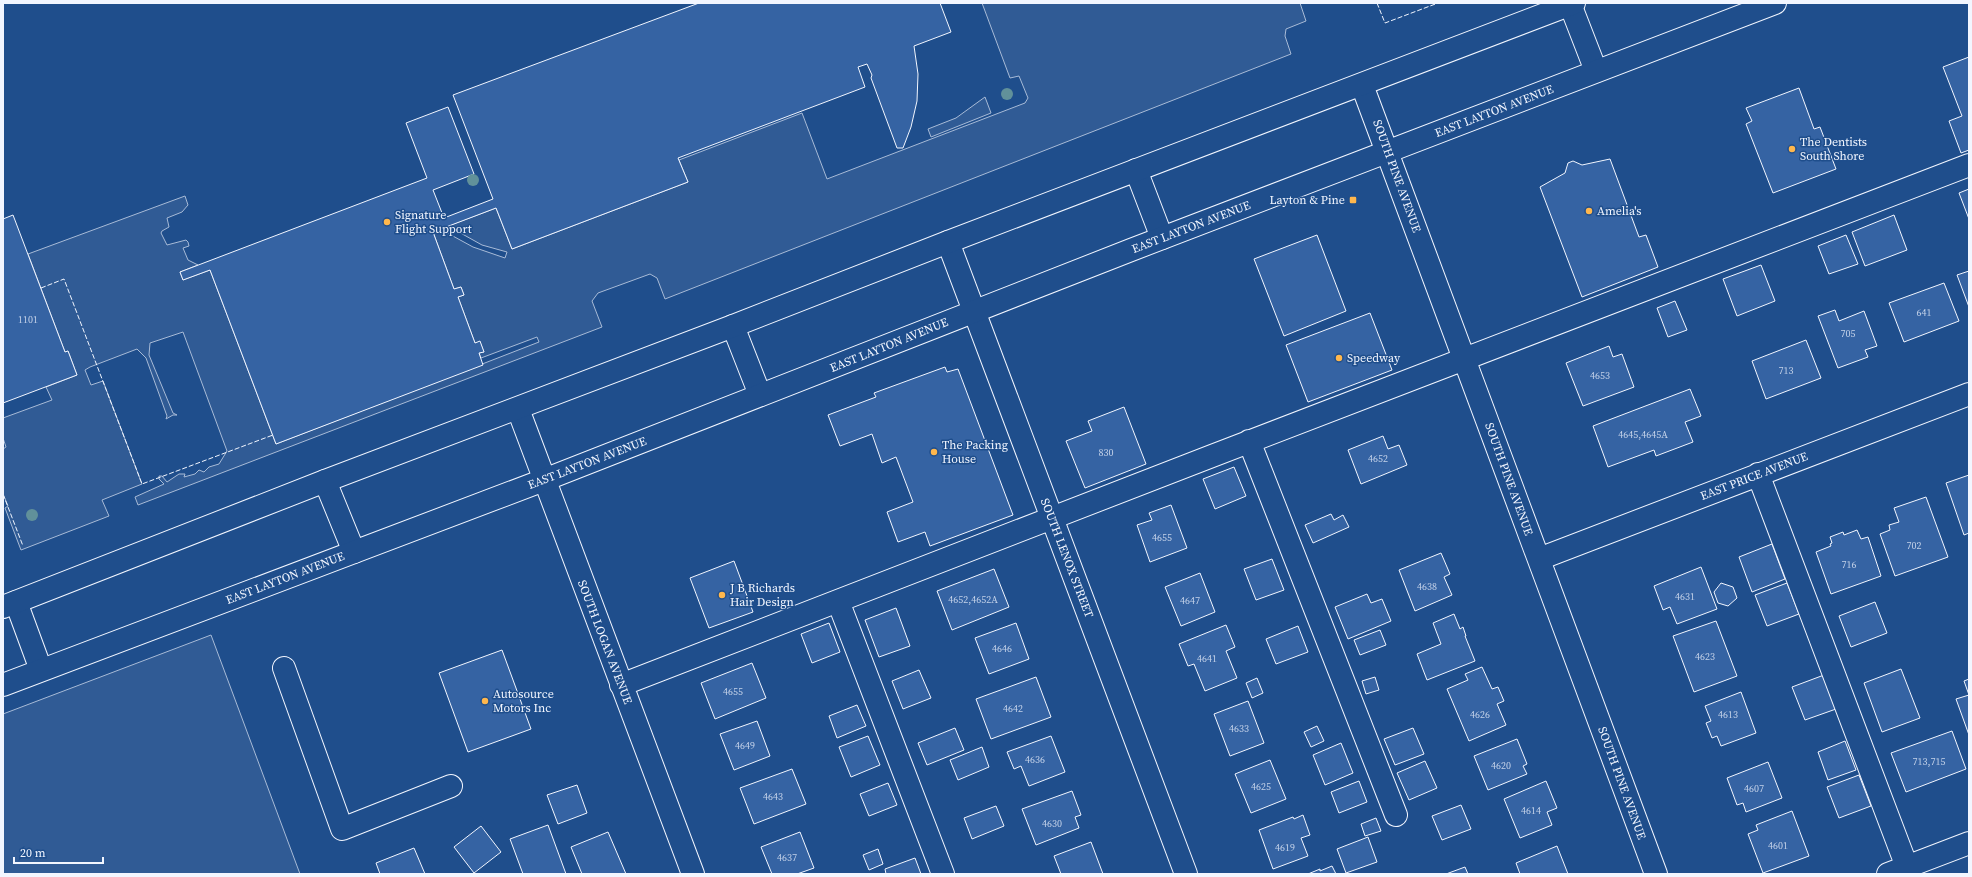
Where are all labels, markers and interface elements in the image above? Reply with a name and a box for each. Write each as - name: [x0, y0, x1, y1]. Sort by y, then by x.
- street label: EAST LAYTON AVENUE: [1432, 81, 1556, 141]
- street label: SOUTH PINE AVENUE: [1369, 117, 1425, 235]
- place label: The Dentists South Shore: [1800, 134, 1867, 164]
- marker: The Dentists South Shore: [1787, 144, 1797, 154]
- place label: Layton & Pine: [1269, 192, 1345, 208]
- marker: Layton & Pine: [1348, 195, 1358, 205]
- street label: EAST LAYTON AVENUE: [1129, 197, 1253, 257]
- place label: Amelia's: [1597, 203, 1641, 219]
- marker: Amelia's: [1584, 206, 1594, 216]
- place label: Signature Flight Support: [395, 207, 472, 237]
- marker: Signature Flight Support: [382, 217, 392, 227]
- house number: 641: [1917, 306, 1932, 319]
- house number: 1101: [18, 313, 38, 326]
- street label: EAST LAYTON AVENUE: [828, 314, 950, 376]
- house number: 705: [1841, 327, 1856, 340]
- place label: Speedway: [1347, 350, 1401, 366]
- marker: Speedway: [1334, 353, 1344, 363]
- house number: 713: [1779, 364, 1794, 377]
- house number: 4653: [1590, 369, 1610, 382]
- street label: SOUTH PINE AVENUE: [1481, 420, 1537, 538]
- house number: 4645,4645A: [1618, 428, 1668, 441]
- street label: EAST LAYTON AVENUE: [525, 433, 649, 493]
- place label: The Packing House: [942, 437, 1008, 467]
- house number: 830: [1099, 446, 1114, 459]
- marker: The Packing House: [929, 447, 939, 457]
- street label: EAST PRICE AVENUE: [1698, 448, 1810, 504]
- house number: 4652: [1368, 452, 1388, 465]
- street label: SOUTH LENOX STREET: [1037, 496, 1097, 621]
- house number: 4655: [1152, 531, 1172, 544]
- house number: 702: [1907, 539, 1922, 552]
- street label: EAST LAYTON AVENUE: [223, 548, 347, 608]
- house number: 716: [1842, 558, 1857, 571]
- street label: SOUTH LOGAN AVENUE: [574, 578, 636, 706]
- place label: J B Richards Hair Design: [729, 580, 795, 610]
- house number: 4638: [1417, 580, 1437, 593]
- marker: J B Richards Hair Design: [717, 590, 727, 600]
- house number: 4631: [1675, 590, 1695, 603]
- house number: 4652,4652A: [948, 593, 998, 606]
- house number: 4647: [1180, 594, 1200, 607]
- house number: 4646: [992, 642, 1012, 655]
- house number: 4623: [1695, 650, 1715, 663]
- house number: 4641: [1197, 652, 1217, 665]
- house number: 4655: [723, 685, 743, 698]
- place label: Autosource Motors Inc: [493, 686, 554, 716]
- marker: Autosource Motors Inc: [480, 696, 490, 706]
- house number: 4642: [1003, 702, 1023, 715]
- house number: 4626: [1470, 708, 1490, 721]
- house number: 4613: [1718, 708, 1738, 721]
- house number: 4633: [1229, 722, 1249, 735]
- street label: SOUTH PINE AVENUE: [1594, 724, 1650, 842]
- house number: 4649: [735, 739, 755, 752]
- house number: 4636: [1025, 753, 1045, 766]
- house number: 713,715: [1913, 755, 1946, 768]
- house number: 4620: [1491, 759, 1511, 772]
- house number: 4625: [1251, 780, 1271, 793]
- house number: 4607: [1744, 782, 1764, 795]
- house number: 4643: [763, 790, 783, 803]
- house number: 4614: [1521, 804, 1541, 817]
- house number: 4630: [1042, 817, 1062, 830]
- scale bar: [14, 839, 103, 865]
- house number: 4601: [1768, 839, 1788, 852]
- house number: 4619: [1275, 841, 1295, 854]
- text: 20 m: [20, 845, 46, 861]
- house number: 4637: [777, 851, 797, 864]

